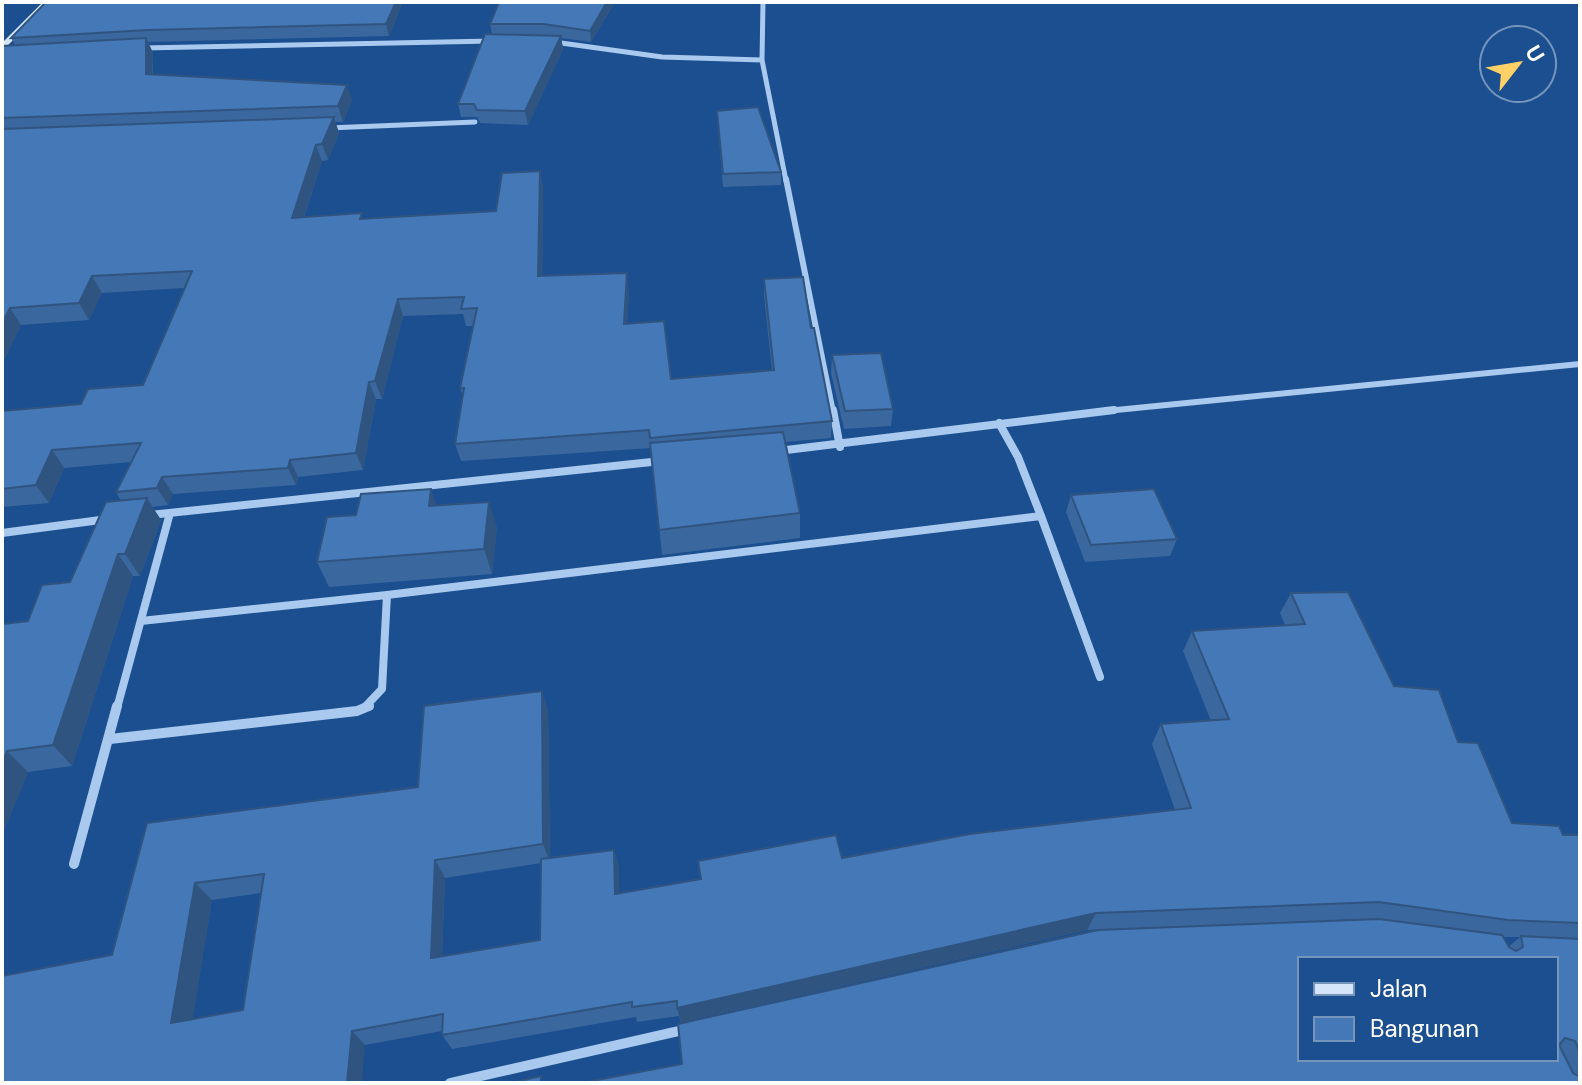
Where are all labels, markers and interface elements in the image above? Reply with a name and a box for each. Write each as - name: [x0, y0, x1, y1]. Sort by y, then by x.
- north arrow: [1478, 24, 1558, 104]
- text: U: [1518, 40, 1551, 68]
- legend: [1298, 957, 1558, 1061]
- text: Jalan: [1370, 973, 1427, 1004]
- text: Bangunan: [1370, 1013, 1479, 1044]

